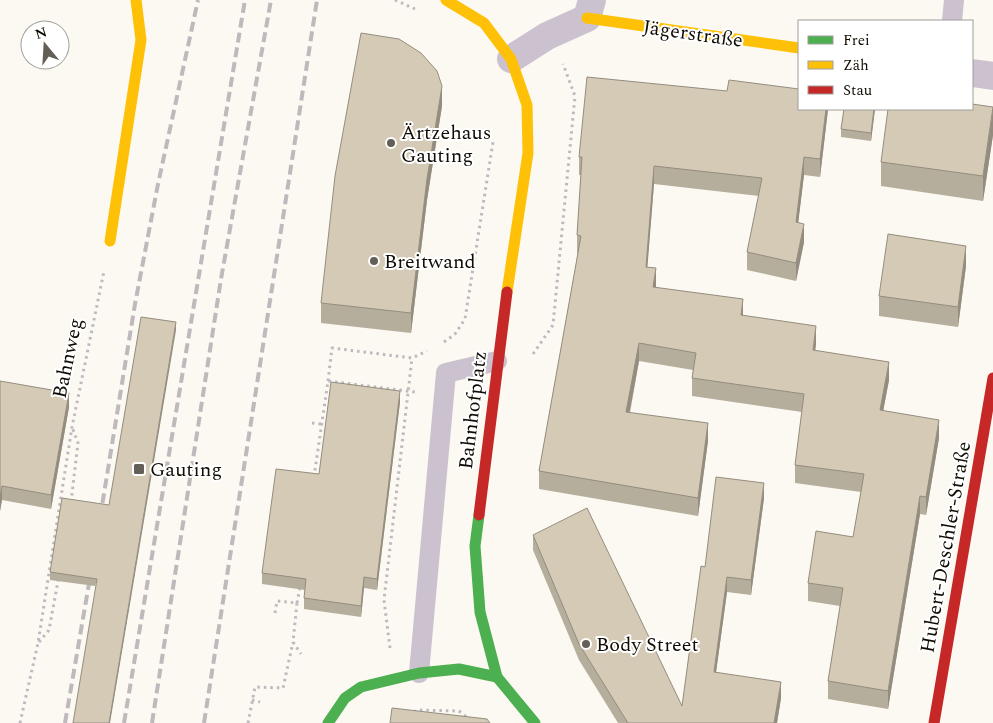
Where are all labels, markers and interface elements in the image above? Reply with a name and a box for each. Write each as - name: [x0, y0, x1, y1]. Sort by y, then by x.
- street label: Jägerstraße: [641, 12, 745, 56]
- north arrow: [20, 20, 70, 70]
- legend: [798, 20, 973, 110]
- text: N: [32, 21, 50, 45]
- text: Frei: [843, 29, 870, 52]
- text: Zäh: [843, 54, 869, 77]
- text: Stau: [843, 79, 872, 102]
- place label: Ärtzehaus Gauting: [401, 118, 491, 171]
- marker: Ärtzehaus Gauting: [385, 137, 397, 149]
- place label: Breitwand: [384, 247, 476, 277]
- marker: Breitwand: [368, 255, 380, 267]
- street label: Bahnweg: [45, 315, 91, 401]
- street label: Bahnhofplatz: [451, 349, 495, 471]
- street label: Hubert-Deschler-Straße: [913, 439, 979, 655]
- place label: Gauting: [150, 455, 222, 485]
- marker: Gauting: [132, 462, 146, 476]
- place label: Body Street: [596, 630, 699, 660]
- marker: Body Street: [580, 638, 592, 650]

